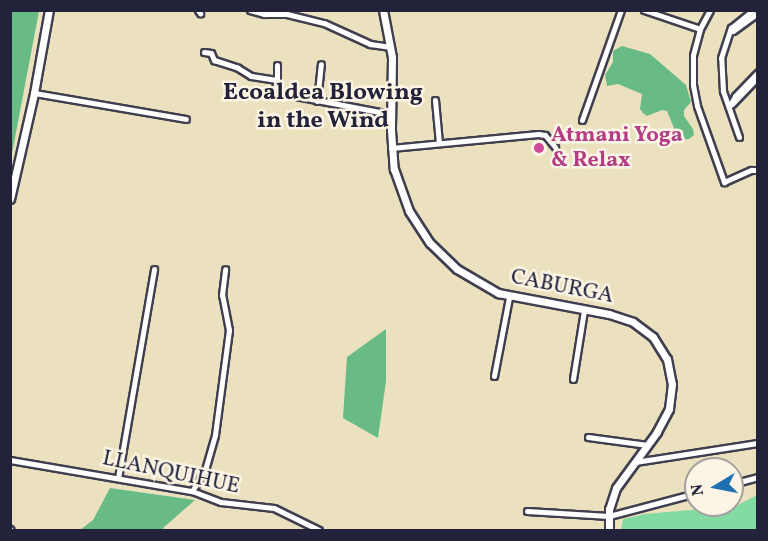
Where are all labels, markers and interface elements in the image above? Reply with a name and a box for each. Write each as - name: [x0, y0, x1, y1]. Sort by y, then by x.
- district label: Ecoaldea Blowing in the Wind: [223, 80, 423, 136]
- place label: Atmani Yoga & Relax: [551, 122, 683, 174]
- marker: Atmani Yoga & Relax: [532, 141, 546, 155]
- street label: CABURGA: [508, 264, 616, 310]
- street label: LLANQUIHUE: [100, 446, 242, 500]
- north arrow: [684, 457, 744, 517]
- text: N: [686, 482, 710, 497]

